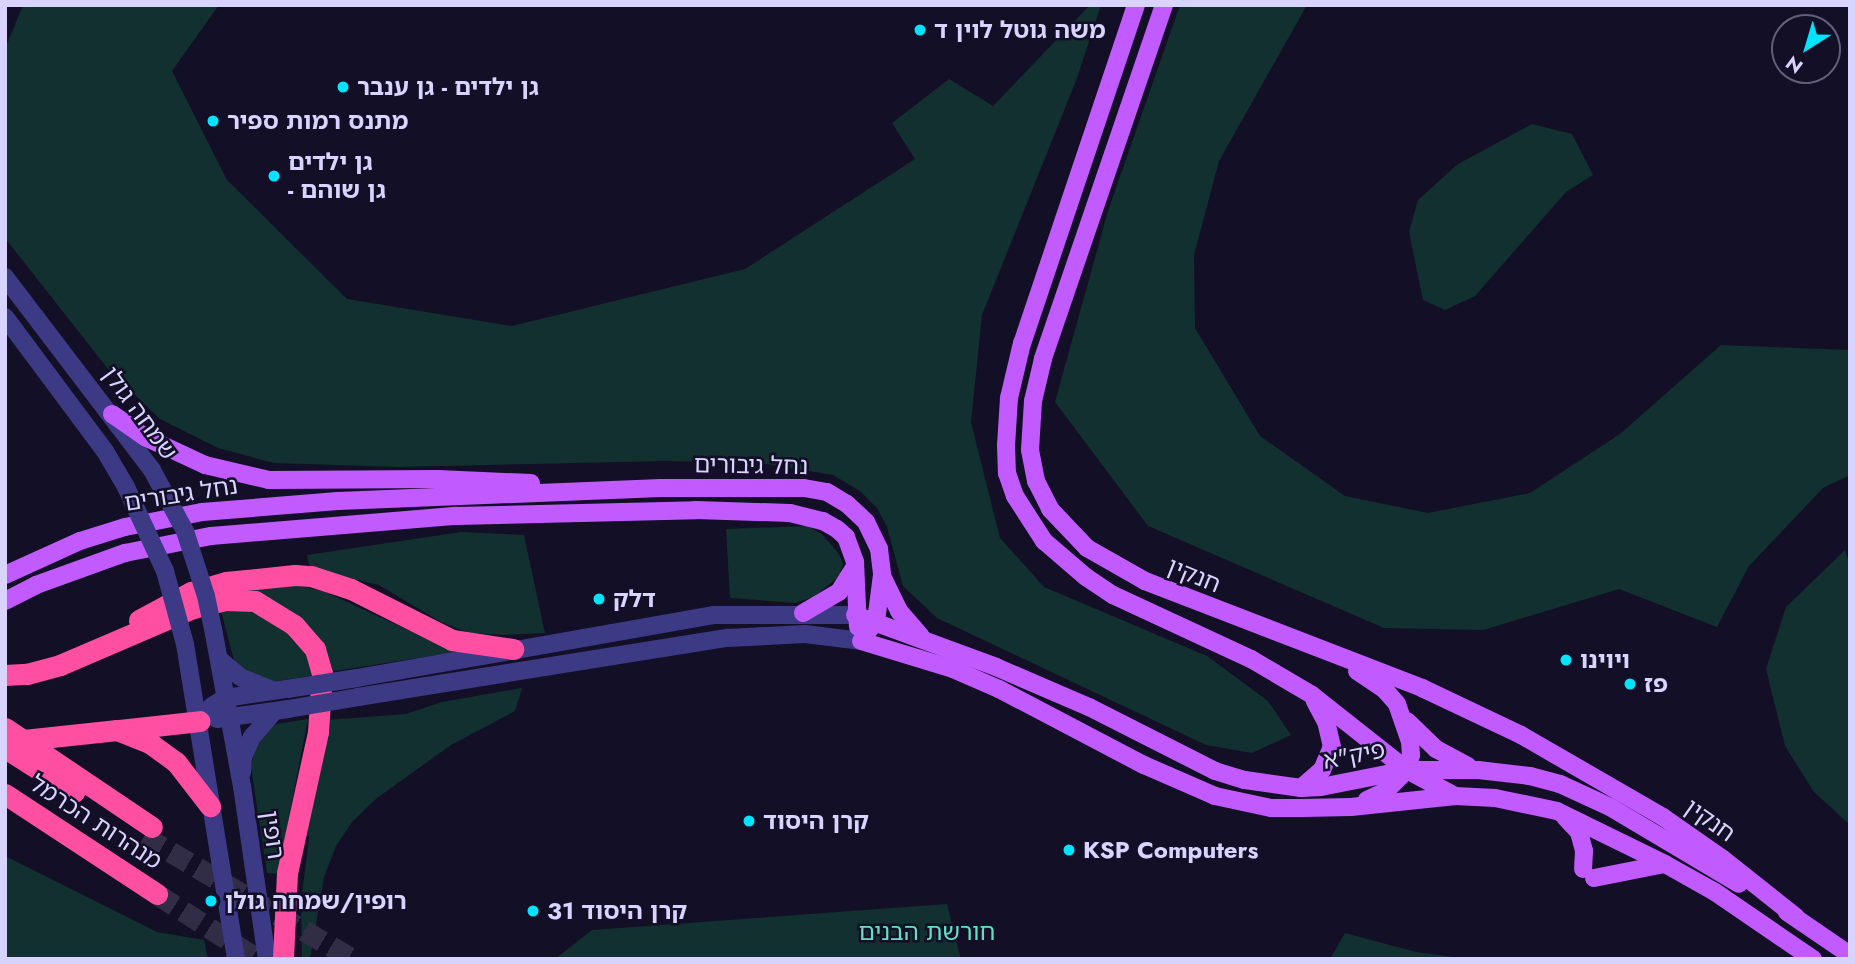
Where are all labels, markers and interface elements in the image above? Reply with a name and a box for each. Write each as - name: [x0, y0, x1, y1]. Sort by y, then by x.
- north arrow: [1771, 14, 1841, 84]
- place label: משה גוטל לוין ד: [934, 16, 1106, 44]
- marker: משה גוטל לוין ד: [912, 22, 928, 38]
- text: N: [1780, 49, 1808, 80]
- place label: גן ילדים - גן ענבר: [357, 73, 539, 101]
- marker: גן ילדים - גן ענבר: [335, 79, 351, 95]
- place label: מתנס רמות ספיר: [227, 107, 408, 135]
- marker: מתנס רמות ספיר: [205, 113, 221, 129]
- place label: גן ילדים - גן שוהם: [288, 148, 386, 204]
- marker: גן ילדים - גן שוהם: [266, 168, 282, 184]
- street label: שמחה גולן: [97, 361, 183, 465]
- street label: נחל גיבורים: [694, 450, 808, 480]
- street label: נחל גיבורים: [122, 471, 240, 517]
- street label: חנקין: [1163, 551, 1225, 599]
- place label: דלק: [613, 585, 656, 613]
- marker: דלק: [591, 591, 607, 607]
- place label: ויוינו: [1580, 646, 1630, 674]
- marker: ויוינו: [1558, 652, 1574, 668]
- place label: פז: [1644, 670, 1668, 698]
- marker: פז: [1622, 676, 1638, 692]
- street label: פיק"א: [1320, 735, 1388, 775]
- street label: מנהרות הכרמל: [25, 769, 167, 875]
- street label: חנקין: [1679, 792, 1741, 848]
- place label: קרן היסוד: [763, 807, 869, 835]
- street label: רופין: [255, 809, 291, 861]
- marker: קרן היסוד: [741, 813, 757, 829]
- place label: KSP Computers: [1083, 836, 1258, 864]
- marker: KSP Computers: [1061, 842, 1077, 858]
- place label: רופין/שמחה גולן: [225, 887, 407, 915]
- marker: רופין/שמחה גולן: [203, 893, 219, 909]
- place label: קרן היסוד 31: [547, 897, 687, 925]
- marker: קרן היסוד 31: [525, 903, 541, 919]
- park label: חורשת הבנים: [859, 918, 995, 946]

